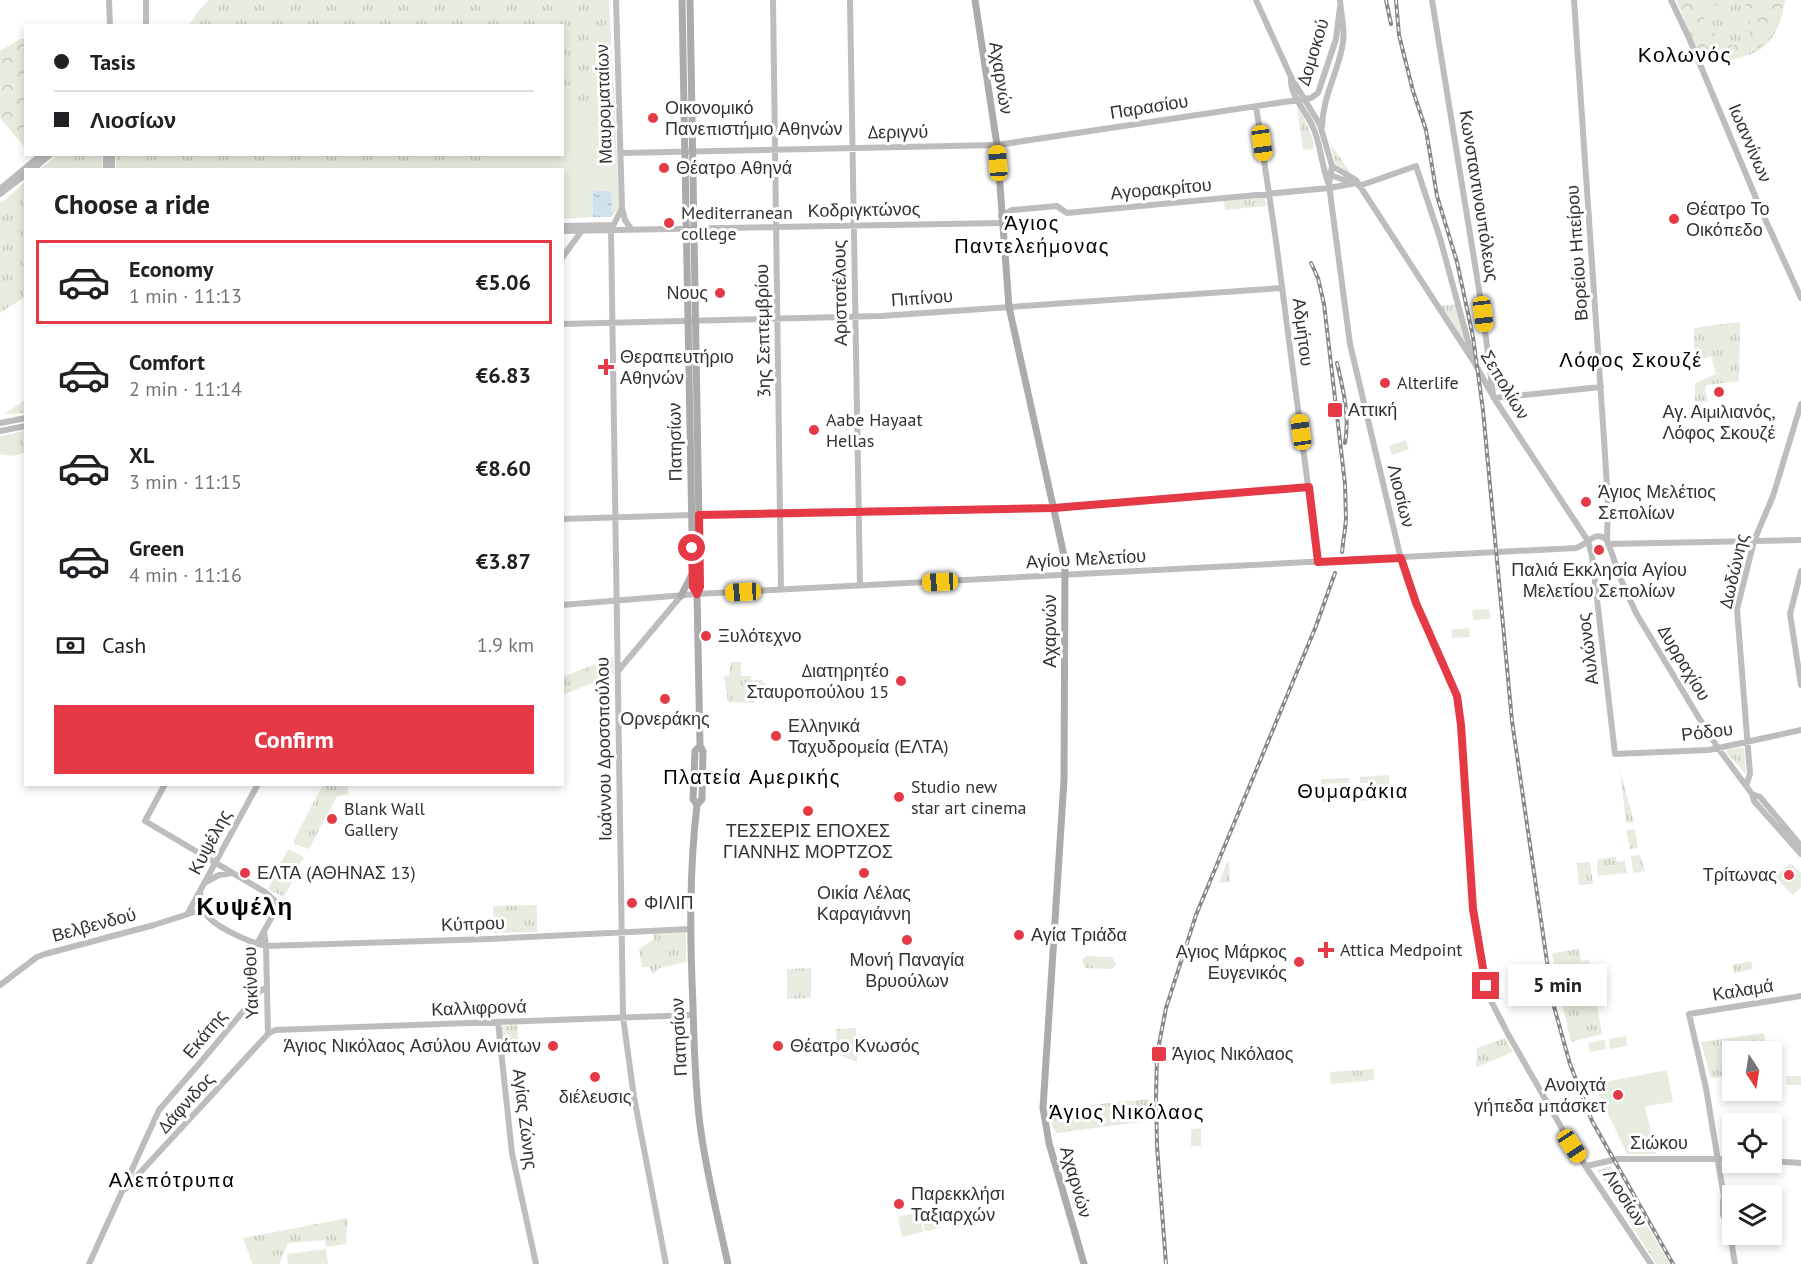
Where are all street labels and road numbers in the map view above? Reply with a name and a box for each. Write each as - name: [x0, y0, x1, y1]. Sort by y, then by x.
- street label: Δομοκού: [1291, 16, 1334, 88]
- street label: Αχαρνών: [984, 40, 1019, 116]
- street label: Μαυροματαίων: [590, 44, 617, 164]
- street label: Παρασίου: [1108, 89, 1190, 124]
- street label: Ιωαννίνων: [1724, 100, 1777, 186]
- street label: Κωνσταντινουπόλεως: [1455, 108, 1504, 284]
- street label: Δεριγνύ: [868, 119, 928, 144]
- street label: Αγορακρίτου: [1109, 173, 1212, 204]
- street label: Βορείου Ηπείρου: [1560, 184, 1593, 322]
- street label: Κοδριγκτώνος: [807, 197, 921, 222]
- street label: Αριστοτέλους: [827, 239, 852, 346]
- street label: 3ης Σεπτεμβρίου: [750, 264, 775, 398]
- street label: Πιπίνου: [890, 284, 954, 311]
- street label: Αδμήτου: [1288, 296, 1319, 367]
- street label: Σεπολίων: [1476, 346, 1535, 424]
- street label: Πατησίων: [662, 402, 687, 482]
- street label: Λιοσίων: [1383, 462, 1420, 530]
- street label: Δωδώνης: [1714, 531, 1753, 611]
- street label: Αγίου Μελετίου: [1025, 544, 1147, 573]
- street label: Αχαρνών: [1038, 594, 1061, 668]
- street label: Αυλώνος: [1572, 611, 1603, 686]
- street label: Δυρραχίου: [1653, 621, 1716, 705]
- street label: Ιωάννου Δροσοπούλου: [590, 657, 617, 841]
- street label: Ρόδου: [1680, 717, 1734, 746]
- street label: Κυψέλης: [183, 805, 236, 878]
- street label: Βελβενδού: [49, 902, 139, 947]
- street label: Κύπρου: [441, 911, 505, 936]
- street label: Υακίνθου: [238, 946, 263, 1020]
- street label: Καλαμά: [1711, 973, 1775, 1006]
- street label: Καλλιφρονά: [431, 994, 527, 1021]
- street label: Πατησίων: [665, 997, 692, 1077]
- street label: Εκάτης: [177, 1004, 232, 1063]
- street label: Δάφνιδος: [152, 1067, 219, 1138]
- street label: Αγίας Ζώνης: [508, 1067, 543, 1171]
- street label: Σιώκου: [1630, 1131, 1688, 1154]
- street label: Αχαρνών: [1055, 1143, 1098, 1220]
- street label: Λιοσίων: [1598, 1165, 1653, 1231]

